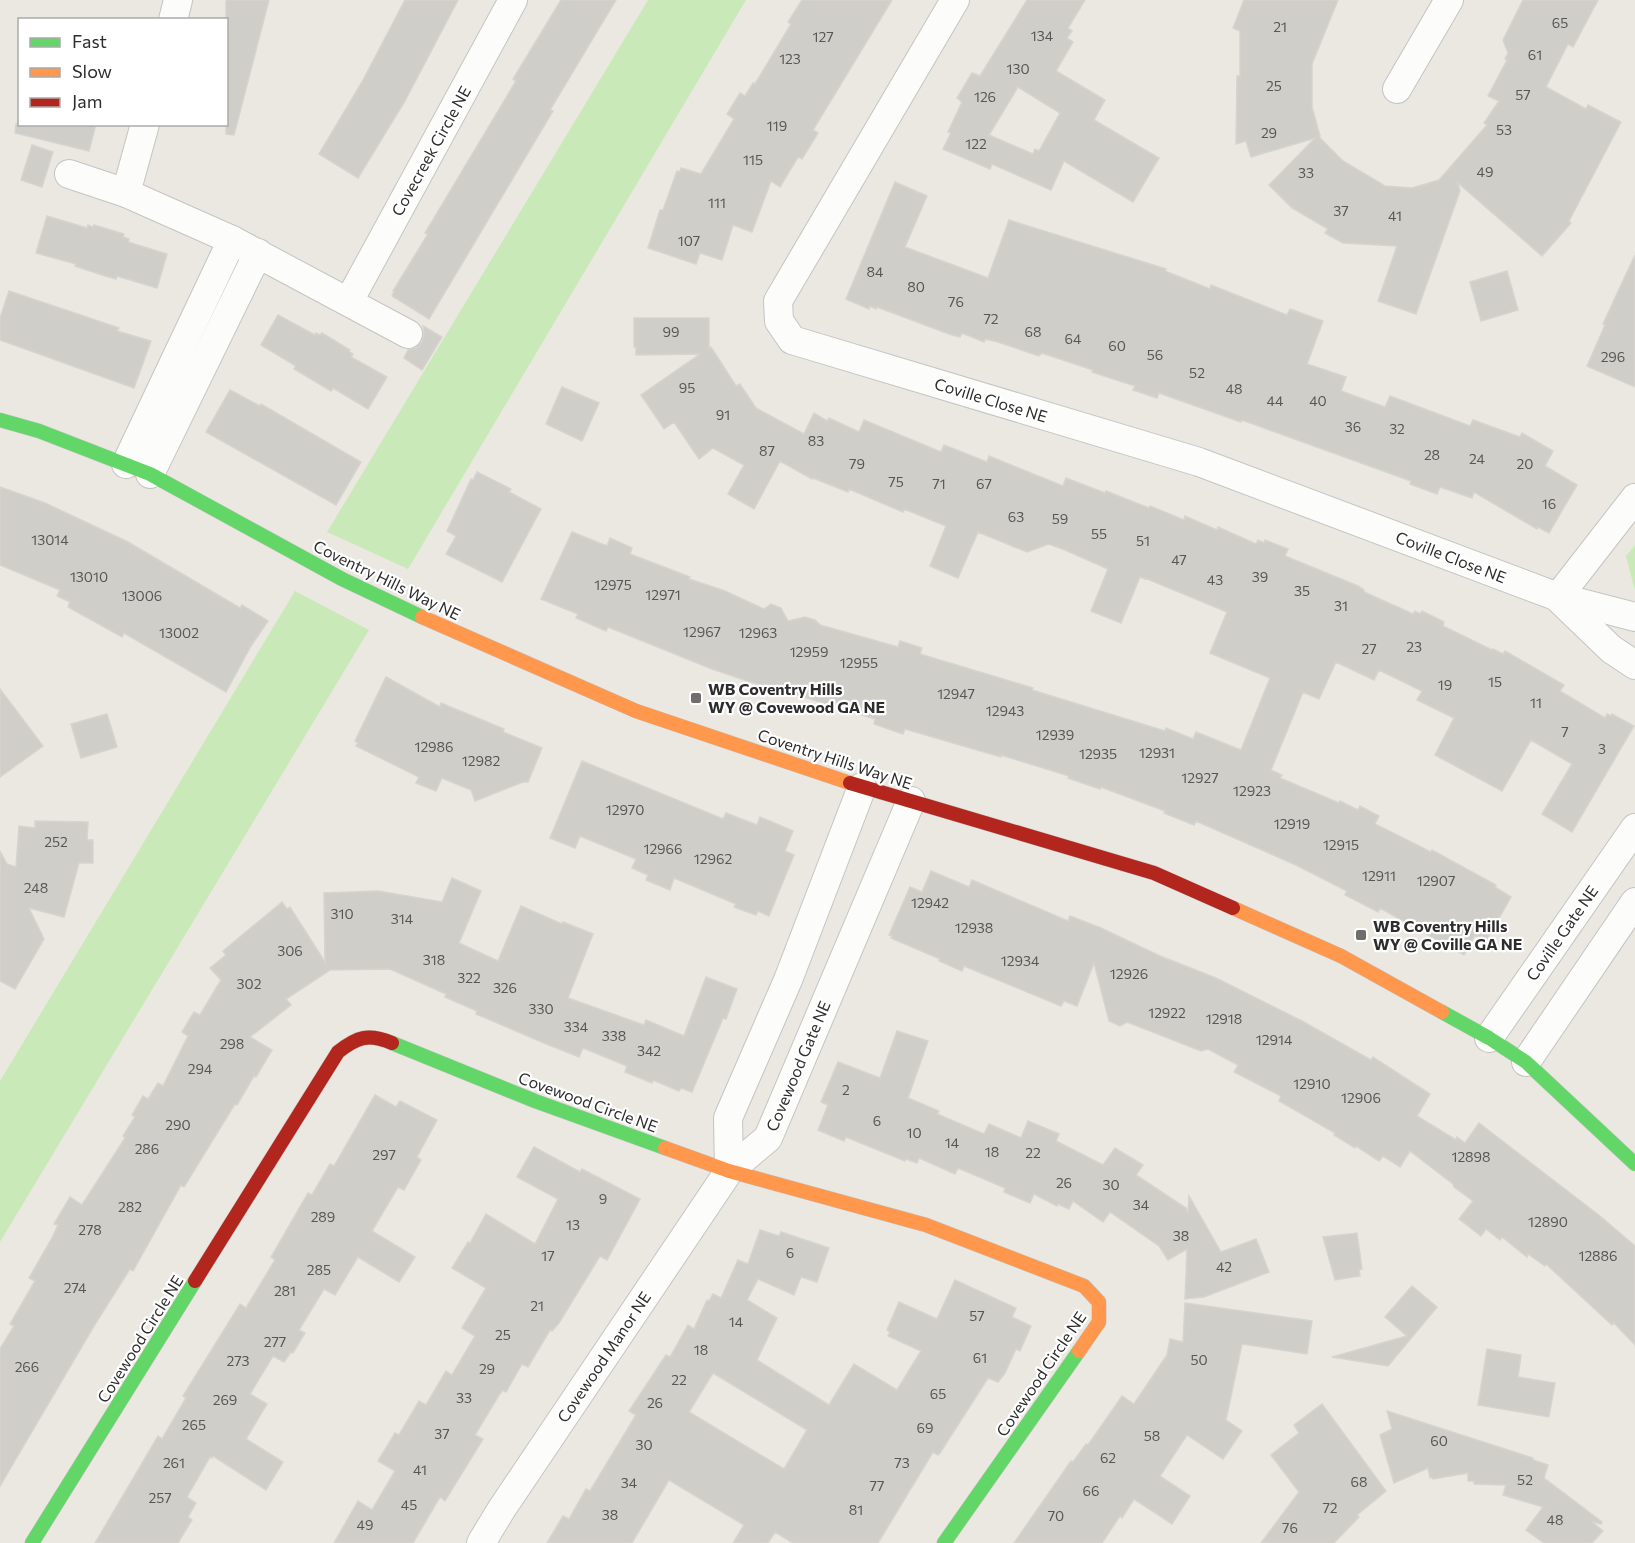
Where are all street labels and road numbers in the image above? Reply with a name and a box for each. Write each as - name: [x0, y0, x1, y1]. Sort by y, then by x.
- street label: Covecreek Circle NE: [387, 83, 474, 219]
- street label: Coville Close NE: [932, 373, 1050, 426]
- street label: Coville Close NE: [1393, 527, 1509, 586]
- street label: Coventry Hills Way NE: [311, 536, 464, 623]
- street label: Coventry Hills Way NE: [756, 725, 915, 792]
- street label: Coville Gate NE: [1522, 881, 1601, 984]
- street label: Covewood Gate NE: [761, 998, 834, 1134]
- street label: Covewood Circle NE: [516, 1068, 660, 1136]
- street label: Covewood Circle NE: [93, 1272, 186, 1406]
- street label: Covewood Manor NE: [553, 1288, 654, 1426]
- street label: Covewood Circle NE: [992, 1308, 1089, 1440]

